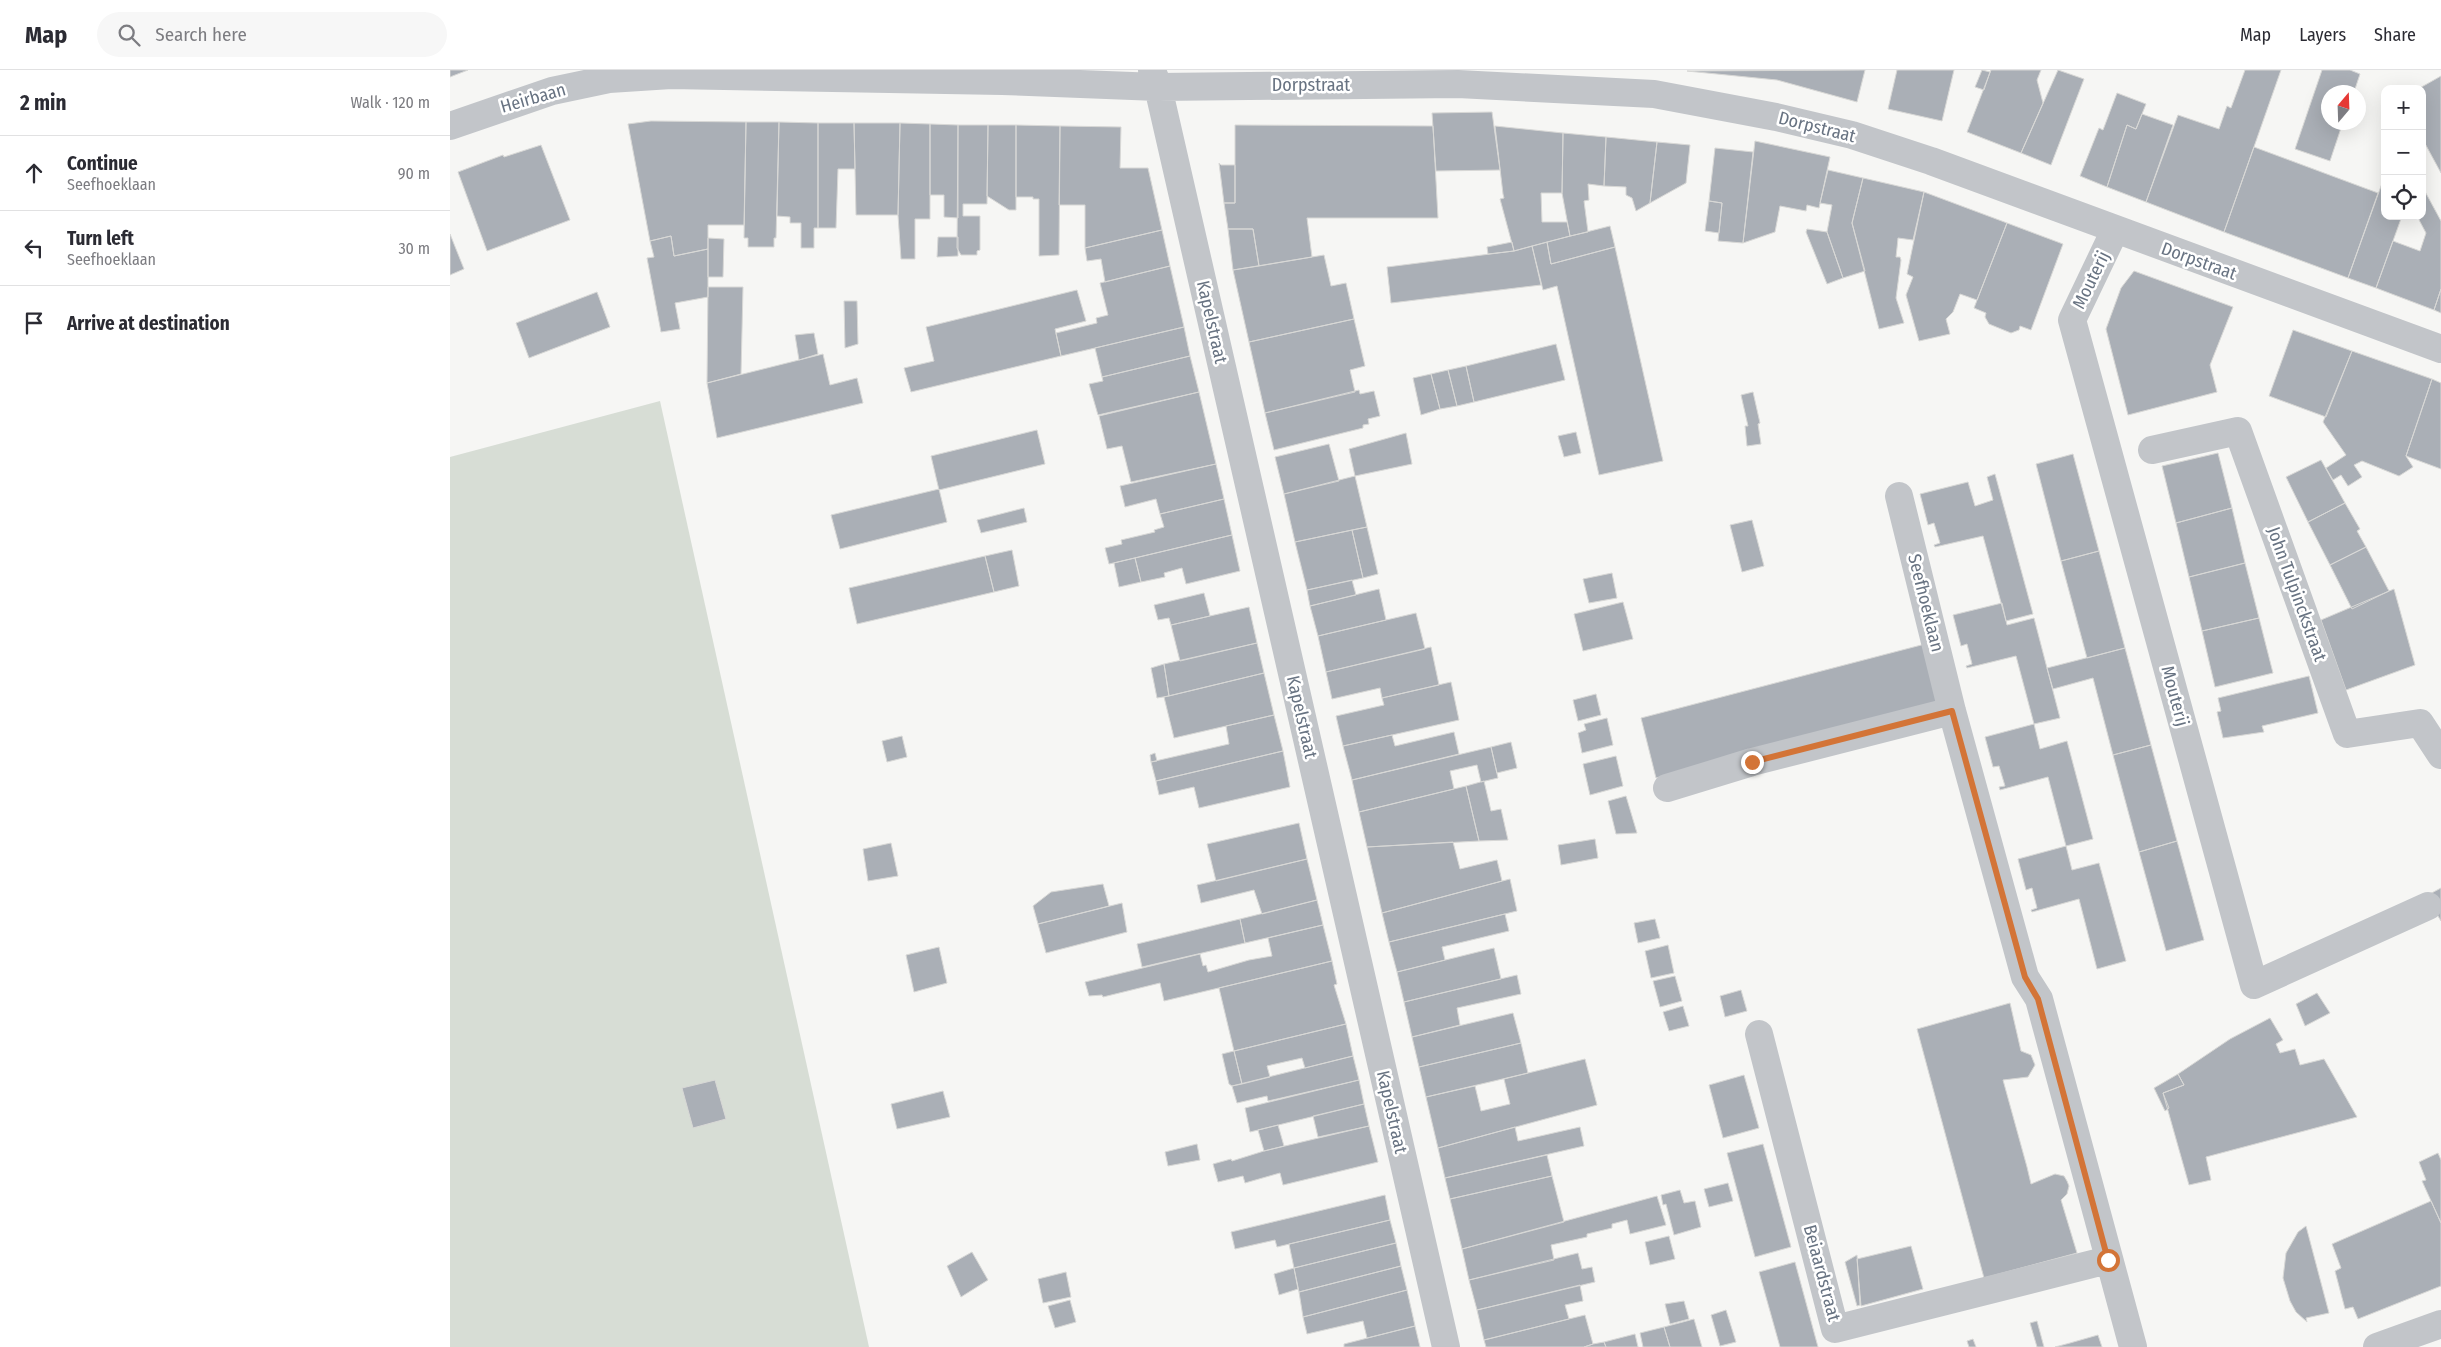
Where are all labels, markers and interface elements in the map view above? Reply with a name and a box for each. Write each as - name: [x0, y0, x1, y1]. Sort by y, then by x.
- search box: [97, 12, 447, 57]
- text: Map: [25, 21, 67, 49]
- icon: search: [115, 21, 143, 49]
- text: Search here: [155, 23, 247, 46]
- text: Map: [2240, 24, 2271, 46]
- text: Layers: [2299, 24, 2346, 46]
- text: Share: [2374, 24, 2416, 46]
- street label: Dorpstraat: [1272, 74, 1350, 96]
- street label: Heirbaan: [498, 78, 568, 118]
- north arrow: [2321, 85, 2366, 130]
- map controls: [2381, 85, 2426, 220]
- button: +: [2381, 85, 2426, 130]
- text: 2 min: [20, 90, 67, 116]
- text: Walk · 120 m: [351, 93, 430, 112]
- street label: Dorpstraat: [1776, 107, 1858, 147]
- button: −: [2381, 130, 2426, 175]
- text: Continue: [67, 152, 138, 175]
- icon: ahead: [20, 159, 48, 187]
- text: 90 m: [398, 164, 430, 183]
- text: Seefhoeklaan: [67, 175, 156, 194]
- button: locate: [2381, 175, 2426, 220]
- text: Turn left: [67, 227, 134, 250]
- icon: left: [20, 234, 48, 262]
- street label: Dorpstraat: [2158, 237, 2240, 285]
- text: 30 m: [398, 239, 430, 258]
- street label: Mouterij: [2068, 248, 2114, 312]
- text: Seefhoeklaan: [67, 250, 156, 269]
- street label: Kapelstraat: [1192, 279, 1232, 366]
- icon: arrive: [20, 309, 48, 337]
- text: Arrive at destination: [67, 312, 230, 335]
- street label: John Tulpinckstraat: [2262, 524, 2332, 664]
- street label: Seefhoeklaan: [1903, 552, 1949, 654]
- street label: Mouterij: [2156, 663, 2194, 729]
- street label: Kapelstraat: [1282, 674, 1322, 761]
- route end: [1741, 751, 1764, 774]
- street label: Kapelstraat: [1372, 1069, 1412, 1156]
- street label: Beiaardstraat: [1799, 1222, 1845, 1324]
- route start: [2097, 1249, 2120, 1272]

